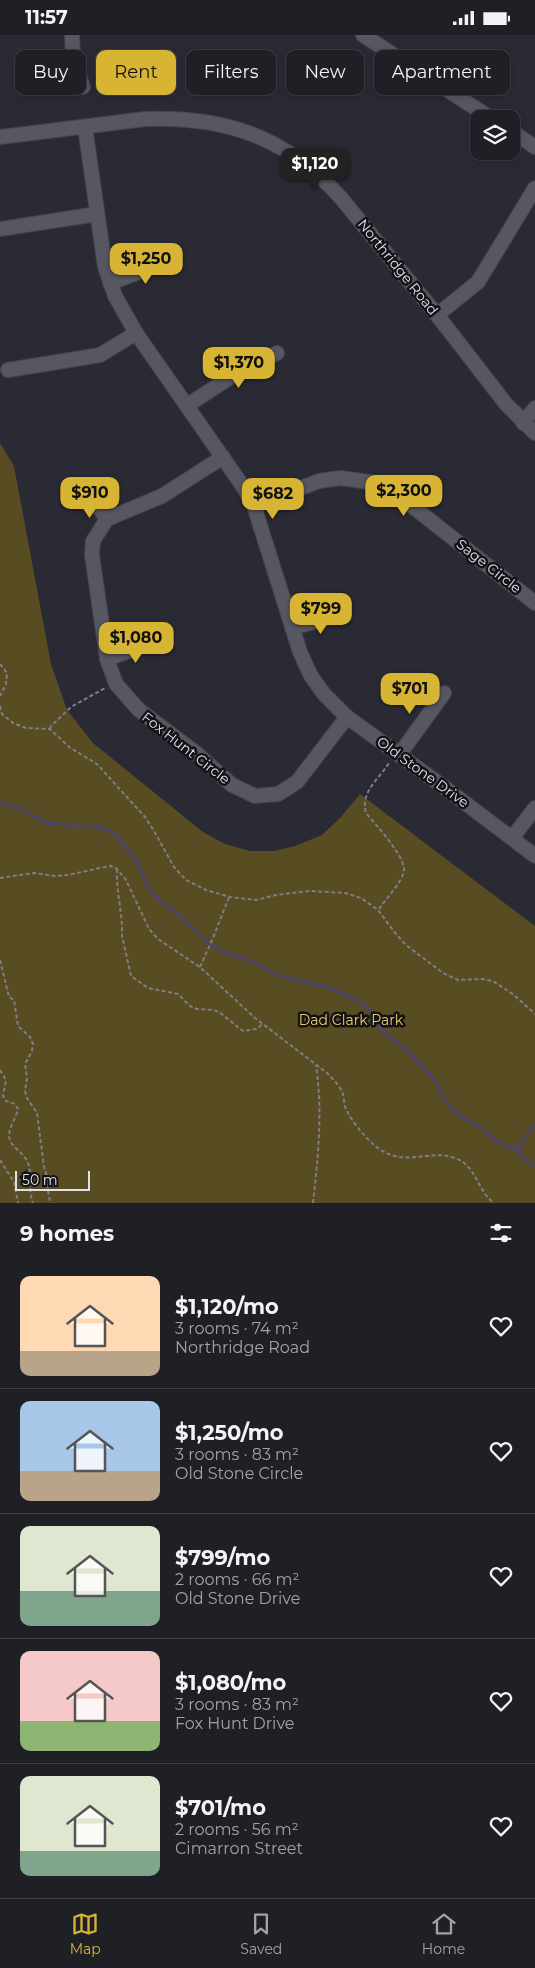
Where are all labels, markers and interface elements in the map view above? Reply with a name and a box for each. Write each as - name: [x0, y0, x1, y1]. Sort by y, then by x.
- text: 11:57: [25, 6, 68, 29]
- chip: Buy: [15, 50, 86, 95]
- chip: Rent: [96, 50, 176, 95]
- chip: Filters: [186, 50, 276, 95]
- chip: New: [286, 50, 364, 95]
- chip: Apartment: [374, 50, 510, 95]
- map controls: [470, 110, 520, 160]
- button: layers: [470, 110, 520, 160]
- pin: $1,120: [274, 147, 356, 190]
- text: $1,120: [292, 154, 338, 173]
- street label: Northridge Road: [354, 215, 442, 319]
- pin: $1,250: [105, 243, 187, 285]
- text: $1,250: [121, 249, 171, 268]
- pin: $1,370: [198, 347, 280, 389]
- text: $1,370: [214, 353, 264, 372]
- pin: $2,300: [363, 475, 445, 517]
- pin: $910: [60, 477, 120, 519]
- pin: $682: [243, 477, 303, 520]
- text: $2,300: [376, 481, 432, 500]
- text: $910: [71, 483, 109, 502]
- text: $682: [253, 484, 293, 503]
- street label: Sage Circle: [453, 535, 525, 597]
- pin: $799: [291, 593, 351, 635]
- text: $799: [301, 599, 341, 618]
- pin: $1,080: [95, 621, 177, 664]
- text: $1,080: [110, 628, 162, 647]
- pin: $701: [380, 673, 440, 715]
- text: $701: [392, 679, 428, 698]
- street label: Fox Hunt Circle: [138, 708, 234, 788]
- street label: Old Stone Drive: [373, 732, 473, 812]
- park label: Dad Clark Park: [299, 1011, 404, 1029]
- scale bar: [15, 1168, 90, 1191]
- text: 50 m: [22, 1171, 58, 1189]
- icon: filters: [487, 1219, 515, 1247]
- text: 9 homes: [20, 1221, 114, 1246]
- text: $1,120/mo: [175, 1294, 279, 1319]
- icon: home: [60, 1296, 120, 1356]
- icon: heart: [487, 1312, 515, 1340]
- text: 3 rooms · 74 m²: [175, 1319, 299, 1338]
- text: Northridge Road: [175, 1338, 310, 1357]
- text: $1,250/mo: [175, 1420, 284, 1445]
- icon: home: [60, 1421, 120, 1481]
- icon: heart: [487, 1437, 515, 1465]
- text: 3 rooms · 83 m²: [175, 1445, 299, 1464]
- text: Old Stone Circle: [175, 1464, 303, 1483]
- text: $799/mo: [175, 1545, 270, 1570]
- icon: home: [60, 1546, 120, 1606]
- icon: heart: [487, 1562, 515, 1590]
- text: 2 rooms · 66 m²: [175, 1570, 299, 1589]
- text: Old Stone Drive: [175, 1589, 300, 1608]
- text: $1,080/mo: [175, 1670, 286, 1695]
- icon: home: [60, 1671, 120, 1731]
- icon: heart: [487, 1687, 515, 1715]
- text: 3 rooms · 83 m²: [175, 1695, 299, 1714]
- text: Fox Hunt Drive: [175, 1714, 295, 1733]
- text: $701/mo: [175, 1795, 266, 1820]
- icon: home: [60, 1796, 120, 1856]
- icon: heart: [487, 1812, 515, 1840]
- text: 2 rooms · 56 m²: [175, 1820, 299, 1839]
- text: Cimarron Street: [175, 1839, 303, 1858]
- tab: Map: [70, 1910, 101, 1958]
- tab: Saved: [240, 1910, 282, 1958]
- tab: Home: [422, 1910, 465, 1958]

